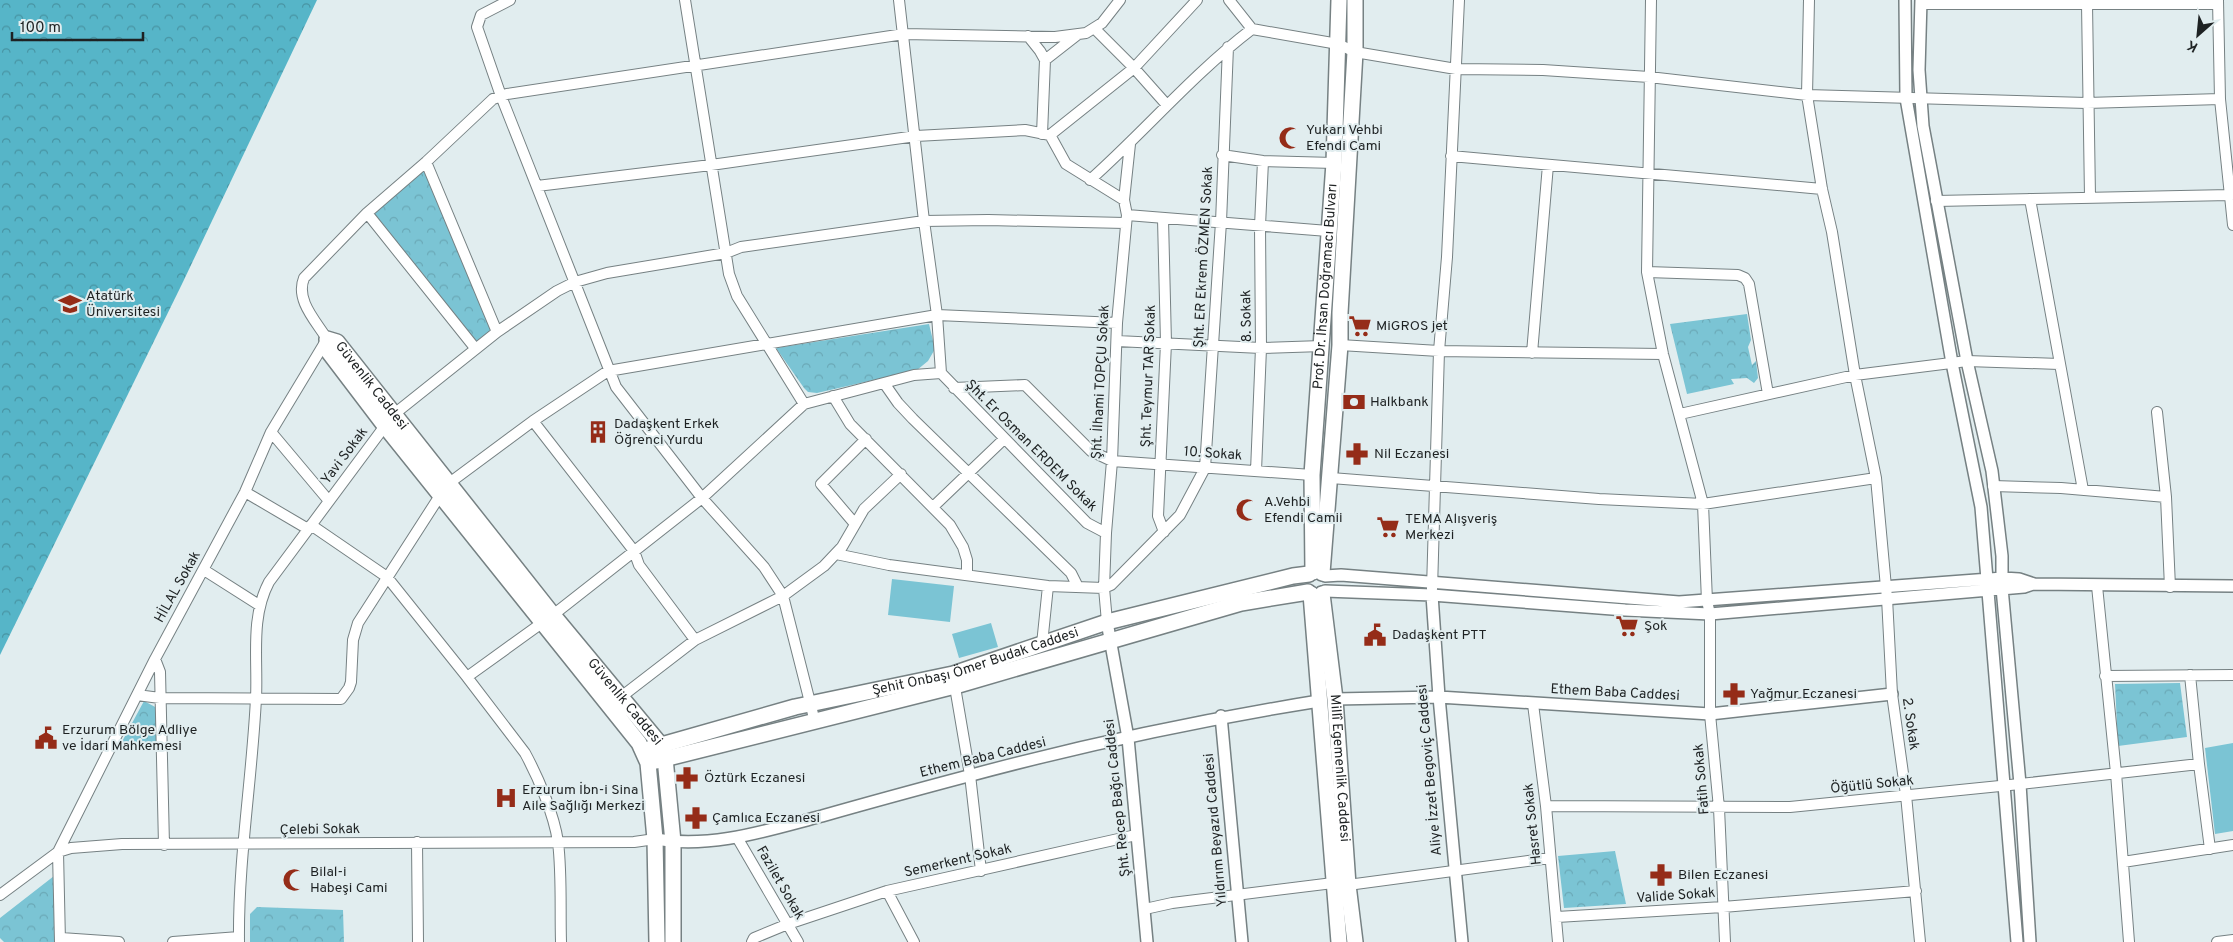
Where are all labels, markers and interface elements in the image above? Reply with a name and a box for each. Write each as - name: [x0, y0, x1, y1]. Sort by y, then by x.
- scale bar: [12, 10, 144, 42]
- north arrow: [2173, 10, 2223, 60]
- text: 100 m: [20, 19, 61, 38]
- text: K: [2184, 35, 2201, 55]
- place label: Yukarı Vehbi Efendi Cami: [1306, 122, 1383, 155]
- mosque icon: Yukarı Vehbi Efendi Cami: [1277, 125, 1303, 151]
- street label: Şht. ER Ekrem ÖZMEN Sokak: [1190, 166, 1217, 348]
- street label: Prof. Dr. İhsan Doğramacı Bulvarı: [1310, 183, 1341, 390]
- place label: Atatürk Üniversitesi: [86, 288, 160, 321]
- street label: 8. Sokak: [1238, 289, 1256, 343]
- school or university icon: Atatürk Üniversitesi: [57, 291, 83, 317]
- street label: Şht. İlhami TOPÇU Sokak: [1087, 304, 1114, 460]
- street label: Şht. Teymur TAR Sokak: [1138, 304, 1160, 448]
- supermarket icon: MiGROS jet: [1347, 313, 1373, 339]
- place label: MiGROS jet: [1376, 318, 1448, 335]
- street label: Güvenlik Caddesi: [331, 338, 412, 433]
- street label: Şht. Er Osman ERDEM Sokak: [962, 377, 1100, 515]
- bank icon: Halkbank: [1341, 389, 1367, 415]
- place label: Halkbank: [1370, 394, 1429, 411]
- place label: Dadaşkent Erkek Öğrenci Yurdu: [614, 416, 719, 449]
- building icon: Dadaşkent Erkek Öğrenci Yurdu: [585, 419, 611, 445]
- street label: Yavi Sokak: [318, 424, 372, 488]
- pharmacy icon: Nil Eczanesi: [1344, 441, 1370, 467]
- street label: 10. Sokak: [1183, 443, 1243, 465]
- place label: Nil Eczanesi: [1374, 446, 1449, 463]
- place label: A.Vehbi Efendi Camii: [1264, 494, 1343, 527]
- mosque icon: A.Vehbi Efendi Camii: [1234, 497, 1260, 523]
- place label: TEMA Alışveriş Merkezi: [1405, 511, 1497, 544]
- supermarket icon: TEMA Alışveriş Merkezi: [1375, 514, 1401, 540]
- street label: HİLAL Sokak: [150, 548, 205, 626]
- supermarket icon: Şok: [1614, 613, 1640, 639]
- place label: Şok: [1644, 618, 1667, 635]
- public building icon: Dadaşkent PTT: [1362, 622, 1388, 648]
- street label: Şehit Onbaşı Ömer Budak Caddesi: [871, 624, 1081, 699]
- place label: Dadaşkent PTT: [1392, 627, 1487, 644]
- street label: Güvenlik Caddesi: [584, 655, 666, 749]
- street label: Ethem Baba Caddesi: [1550, 681, 1680, 705]
- pharmacy icon: Yağmur Eczanesi: [1721, 681, 1747, 707]
- street label: Aliye İzzet Begoviç Caddesi: [1413, 683, 1446, 857]
- place label: Yağmur Eczanesi: [1750, 686, 1857, 703]
- street label: Millî Egemenlik Caddesi: [1326, 694, 1353, 842]
- street label: 2. Sokak: [1898, 697, 1922, 751]
- street label: Şht. Recep Bağcı Caddesi: [1101, 718, 1135, 878]
- place label: Erzurum Bölge Adliye ve İdari Mahkemesi: [62, 722, 197, 755]
- public building icon: Erzurum Bölge Adliye ve İdari Mahkemesi: [33, 725, 59, 751]
- street label: Ethem Baba Caddesi: [918, 734, 1048, 782]
- street label: Fatih Sokak: [1690, 743, 1714, 815]
- street label: Yıldırım Beyazıd Caddesi: [1201, 753, 1231, 907]
- pharmacy icon: Öztürk Eczanesi: [674, 765, 700, 791]
- place label: Öztürk Eczanesi: [704, 769, 805, 787]
- street label: Öğütlü Sokak: [1829, 771, 1915, 798]
- place label: Erzurum İbn-i Sina Aile Sağlığı Merkezi: [522, 781, 645, 815]
- street label: Hasret Sokak: [1520, 782, 1546, 866]
- hospital icon: Erzurum İbn-i Sina Aile Sağlığı Merkezi: [493, 785, 519, 811]
- pharmacy icon: Çamlıca Eczanesi: [683, 805, 709, 831]
- place label: Çamlıca Eczanesi: [712, 810, 820, 827]
- street label: Çelebi Sokak: [280, 821, 360, 839]
- street label: Semerkent Sokak: [903, 840, 1013, 882]
- street label: Fazilet Sokak: [752, 843, 808, 923]
- pharmacy icon: Bilen Eczanesi: [1648, 862, 1674, 888]
- place label: Bilal-i Habeşi Cami: [310, 864, 388, 897]
- mosque icon: Bilal-i Habeşi Cami: [281, 867, 307, 893]
- place label: Bilen Eczanesi: [1678, 867, 1768, 884]
- street label: Valide Sokak: [1636, 885, 1716, 907]

